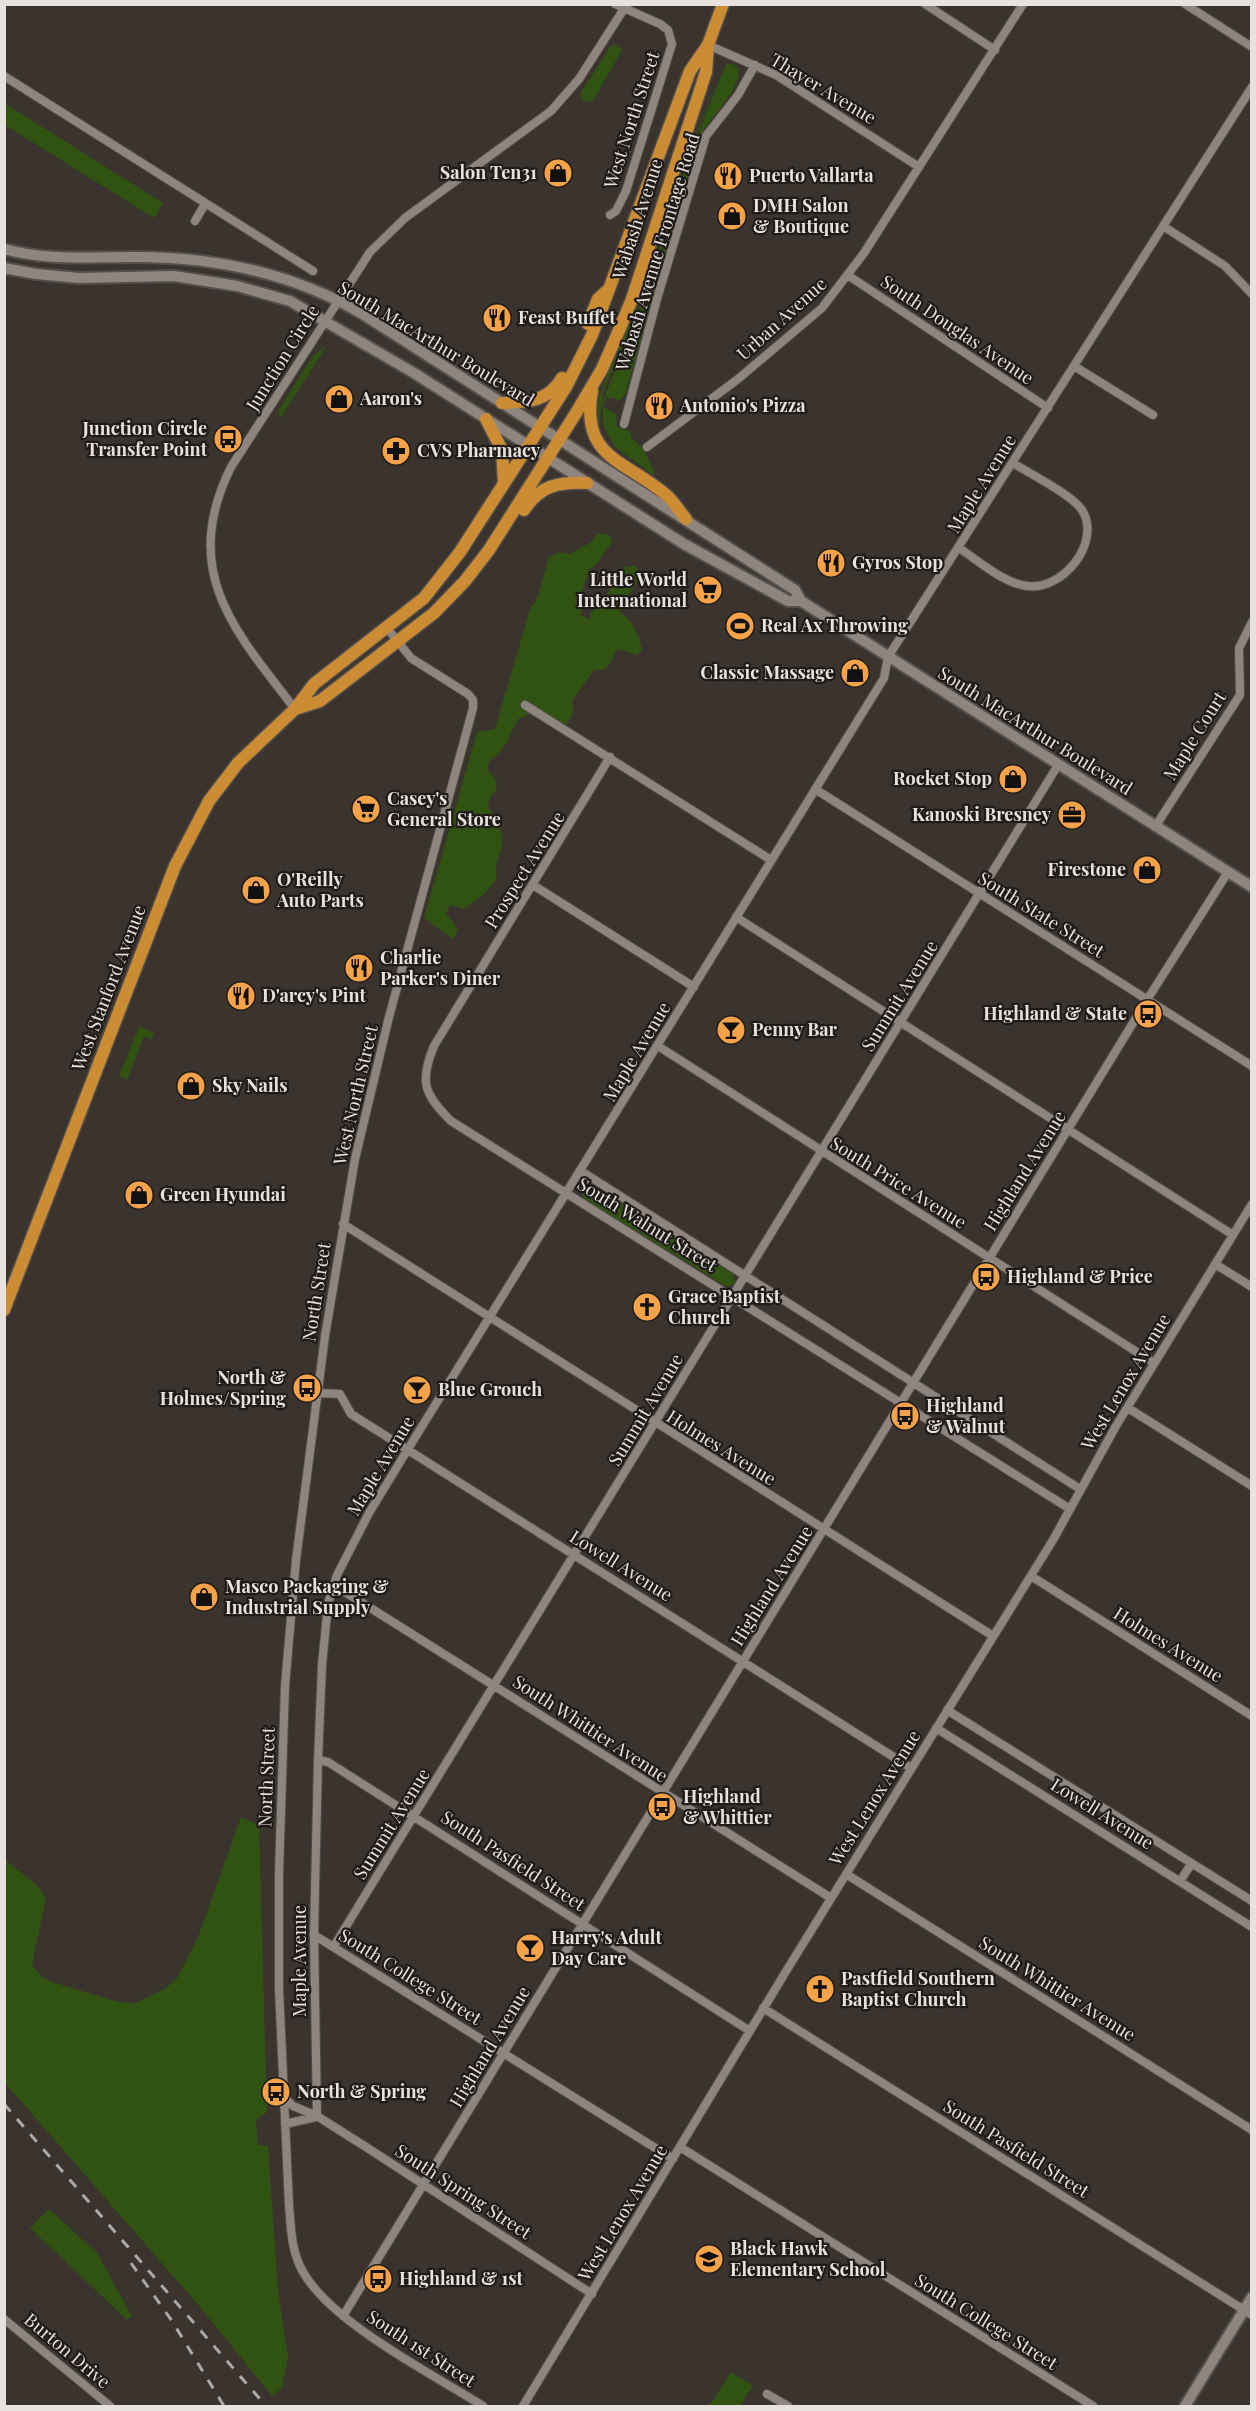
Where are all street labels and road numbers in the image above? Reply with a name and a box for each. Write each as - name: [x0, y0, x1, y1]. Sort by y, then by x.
- street label: West North Street: [597, 47, 665, 192]
- street label: Thayer Avenue: [766, 47, 881, 129]
- street label: Wabash Avenue Frontage Road: [609, 129, 705, 375]
- street label: Wabash Avenue: [606, 155, 668, 283]
- street label: South Douglas Avenue: [876, 269, 1039, 389]
- street label: Urban Avenue: [731, 272, 831, 365]
- street label: South MacArthur Boulevard: [334, 275, 540, 412]
- street label: Junction Circle: [240, 300, 324, 416]
- street label: Maple Avenue: [941, 429, 1021, 537]
- street label: South MacArthur Boulevard: [934, 660, 1138, 800]
- street label: Maple Court: [1157, 686, 1231, 785]
- street label: Prospect Avenue: [479, 806, 570, 933]
- street label: South State Street: [974, 866, 1110, 963]
- street label: West Stanford Avenue: [65, 901, 151, 1075]
- street label: Summit Avenue: [855, 935, 943, 1056]
- street label: Maple Avenue: [597, 997, 675, 1106]
- street label: West North Street: [327, 1022, 383, 1168]
- street label: Highland Avenue: [978, 1106, 1071, 1235]
- street label: South Price Avenue: [826, 1131, 971, 1234]
- street label: South Walnut Street: [573, 1171, 722, 1277]
- street label: North Street: [296, 1240, 336, 1343]
- street label: West Lenox Avenue: [1074, 1309, 1175, 1455]
- street label: Summit Avenue: [602, 1349, 688, 1470]
- street label: Holmes Avenue: [662, 1404, 781, 1490]
- street label: Maple Avenue: [341, 1411, 419, 1520]
- street label: Highland Avenue: [725, 1521, 818, 1650]
- street label: Lowell Avenue: [566, 1524, 677, 1606]
- street label: Holmes Avenue: [1109, 1601, 1228, 1687]
- street label: South Whittier Avenue: [508, 1669, 673, 1787]
- street label: West Lenox Avenue: [822, 1725, 925, 1870]
- street label: North Street: [252, 1726, 280, 1827]
- street label: Summit Avenue: [347, 1763, 435, 1884]
- street label: Lowell Avenue: [1047, 1772, 1158, 1854]
- street label: South Pasfield Street: [437, 1805, 591, 1916]
- street label: Maple Avenue: [287, 1905, 311, 2017]
- street label: South College Street: [335, 1923, 487, 2030]
- street label: South Whittier Avenue: [975, 1930, 1140, 2046]
- street label: Highland Avenue: [443, 1981, 535, 2112]
- street label: South Pasfield Street: [939, 2094, 1094, 2203]
- street label: South Spring Street: [391, 2138, 537, 2245]
- street label: West Lenox Avenue: [571, 2140, 672, 2286]
- street label: South College Street: [911, 2268, 1063, 2375]
- street label: South 1st Street: [363, 2304, 481, 2393]
- street label: Burton Drive: [20, 2307, 116, 2393]

